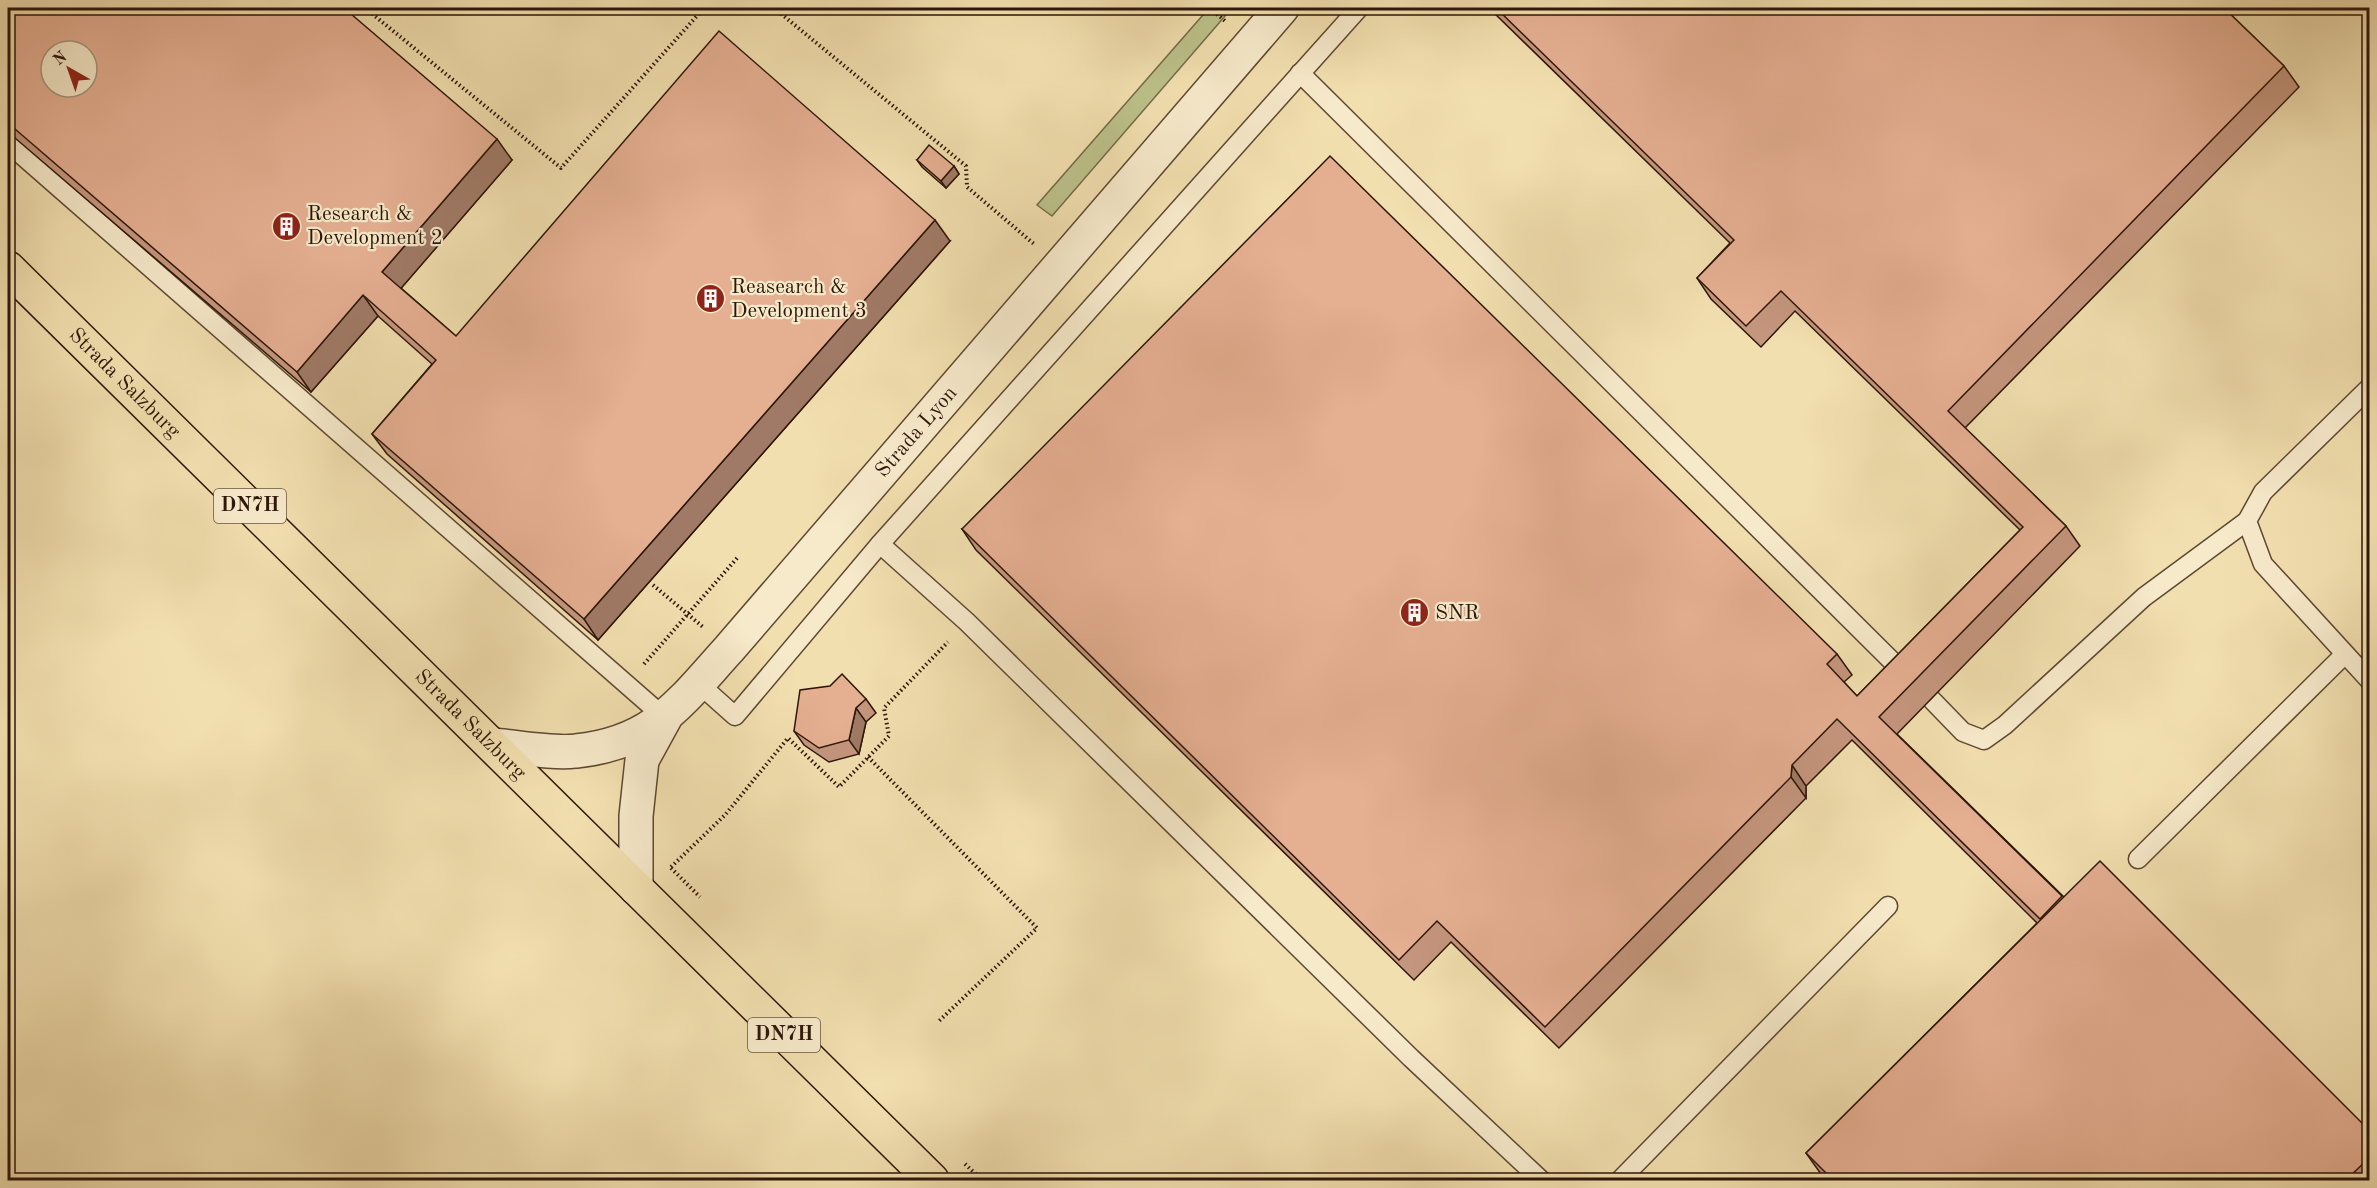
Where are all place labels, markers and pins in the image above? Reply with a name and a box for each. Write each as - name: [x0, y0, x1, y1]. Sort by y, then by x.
- place label: Research & Development 2: [307, 204, 443, 249]
- building icon: Research & Development 2: [270, 210, 302, 242]
- place label: Reasearch & Development 3: [731, 277, 867, 322]
- building icon: Reasearch & Development 3: [694, 283, 726, 315]
- building icon: SNR: [1398, 597, 1430, 629]
- place label: SNR: [1435, 603, 1479, 624]

